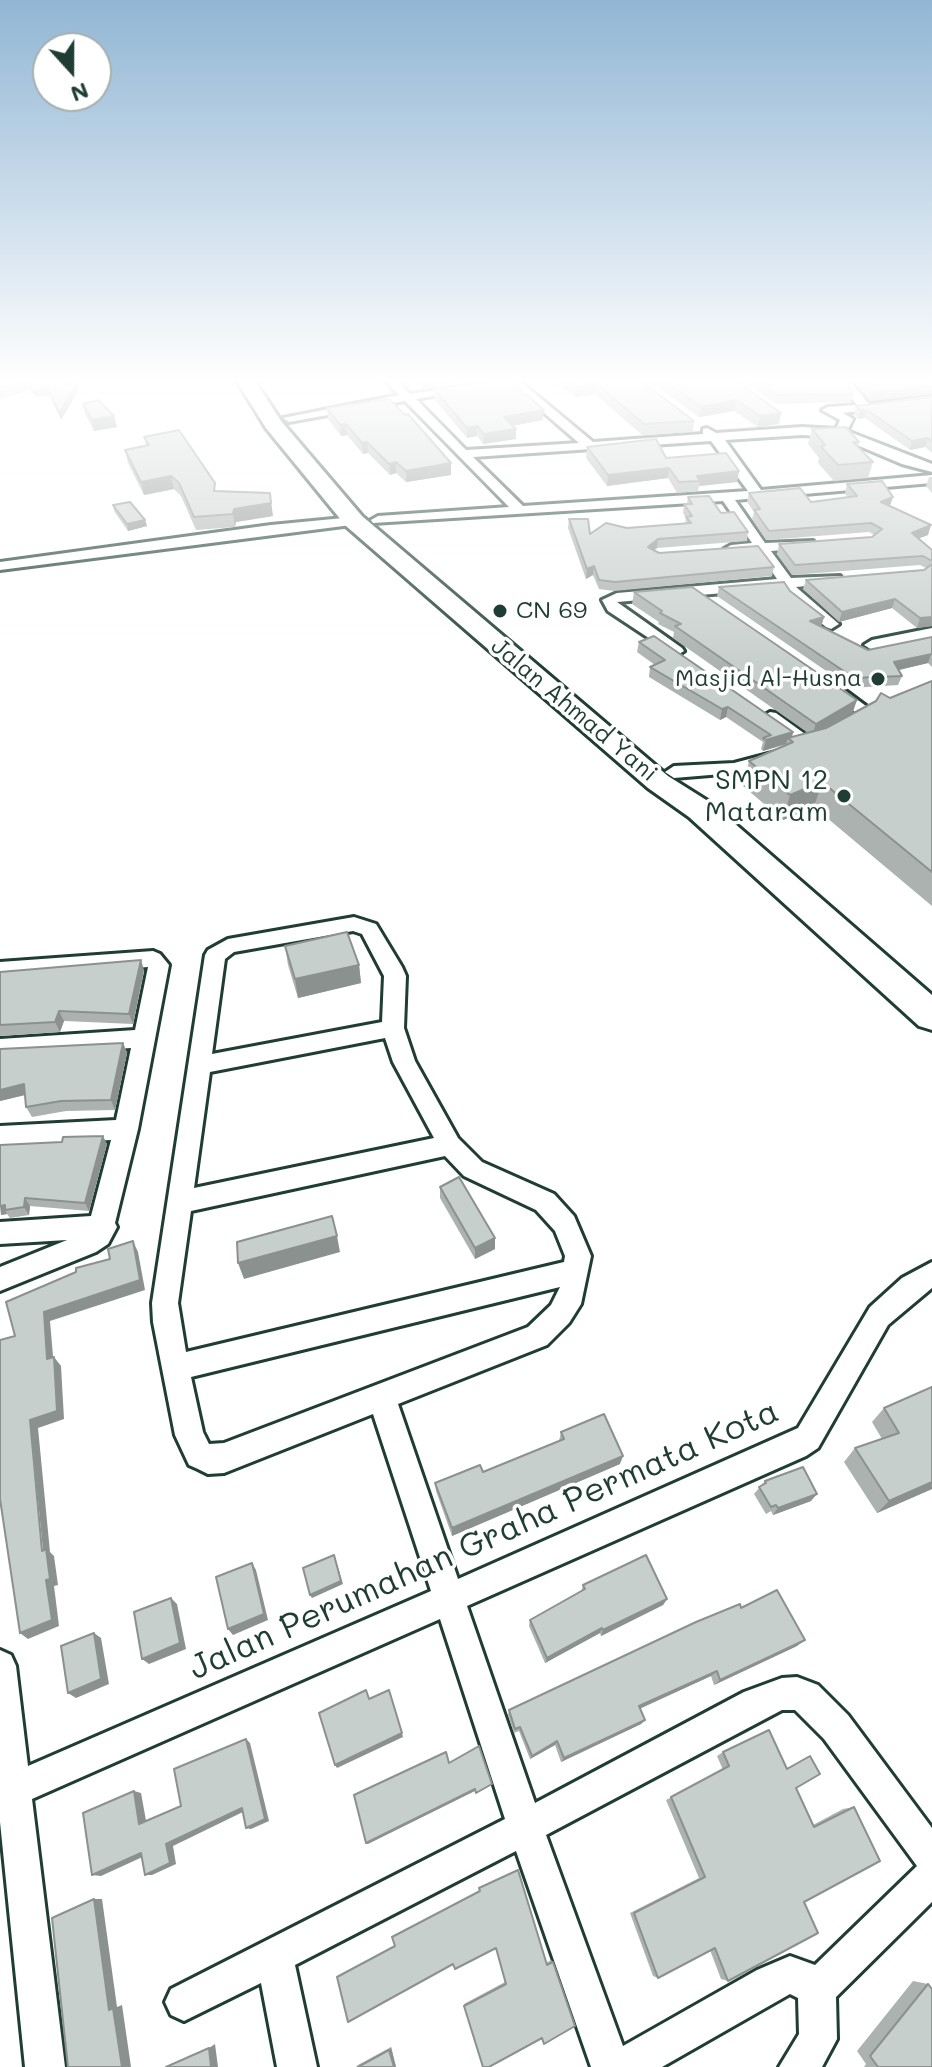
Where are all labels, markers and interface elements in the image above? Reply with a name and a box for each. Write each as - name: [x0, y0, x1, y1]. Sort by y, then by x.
- north arrow: [32, 32, 112, 112]
- text: N: [67, 76, 93, 110]
- place label: CN 69: [516, 597, 587, 625]
- marker: CN 69: [491, 602, 509, 620]
- street label: Jalan Ahmad Yani: [485, 632, 663, 788]
- place label: Masjid Al-Husna: [675, 665, 862, 693]
- marker: Masjid Al-Husna: [869, 670, 887, 688]
- place label: SMPN 12 Mataram: [705, 763, 828, 829]
- marker: SMPN 12 Mataram: [835, 787, 853, 805]
- street label: Jalan Perumahan Graha Permata Kota: [183, 1391, 785, 1689]

